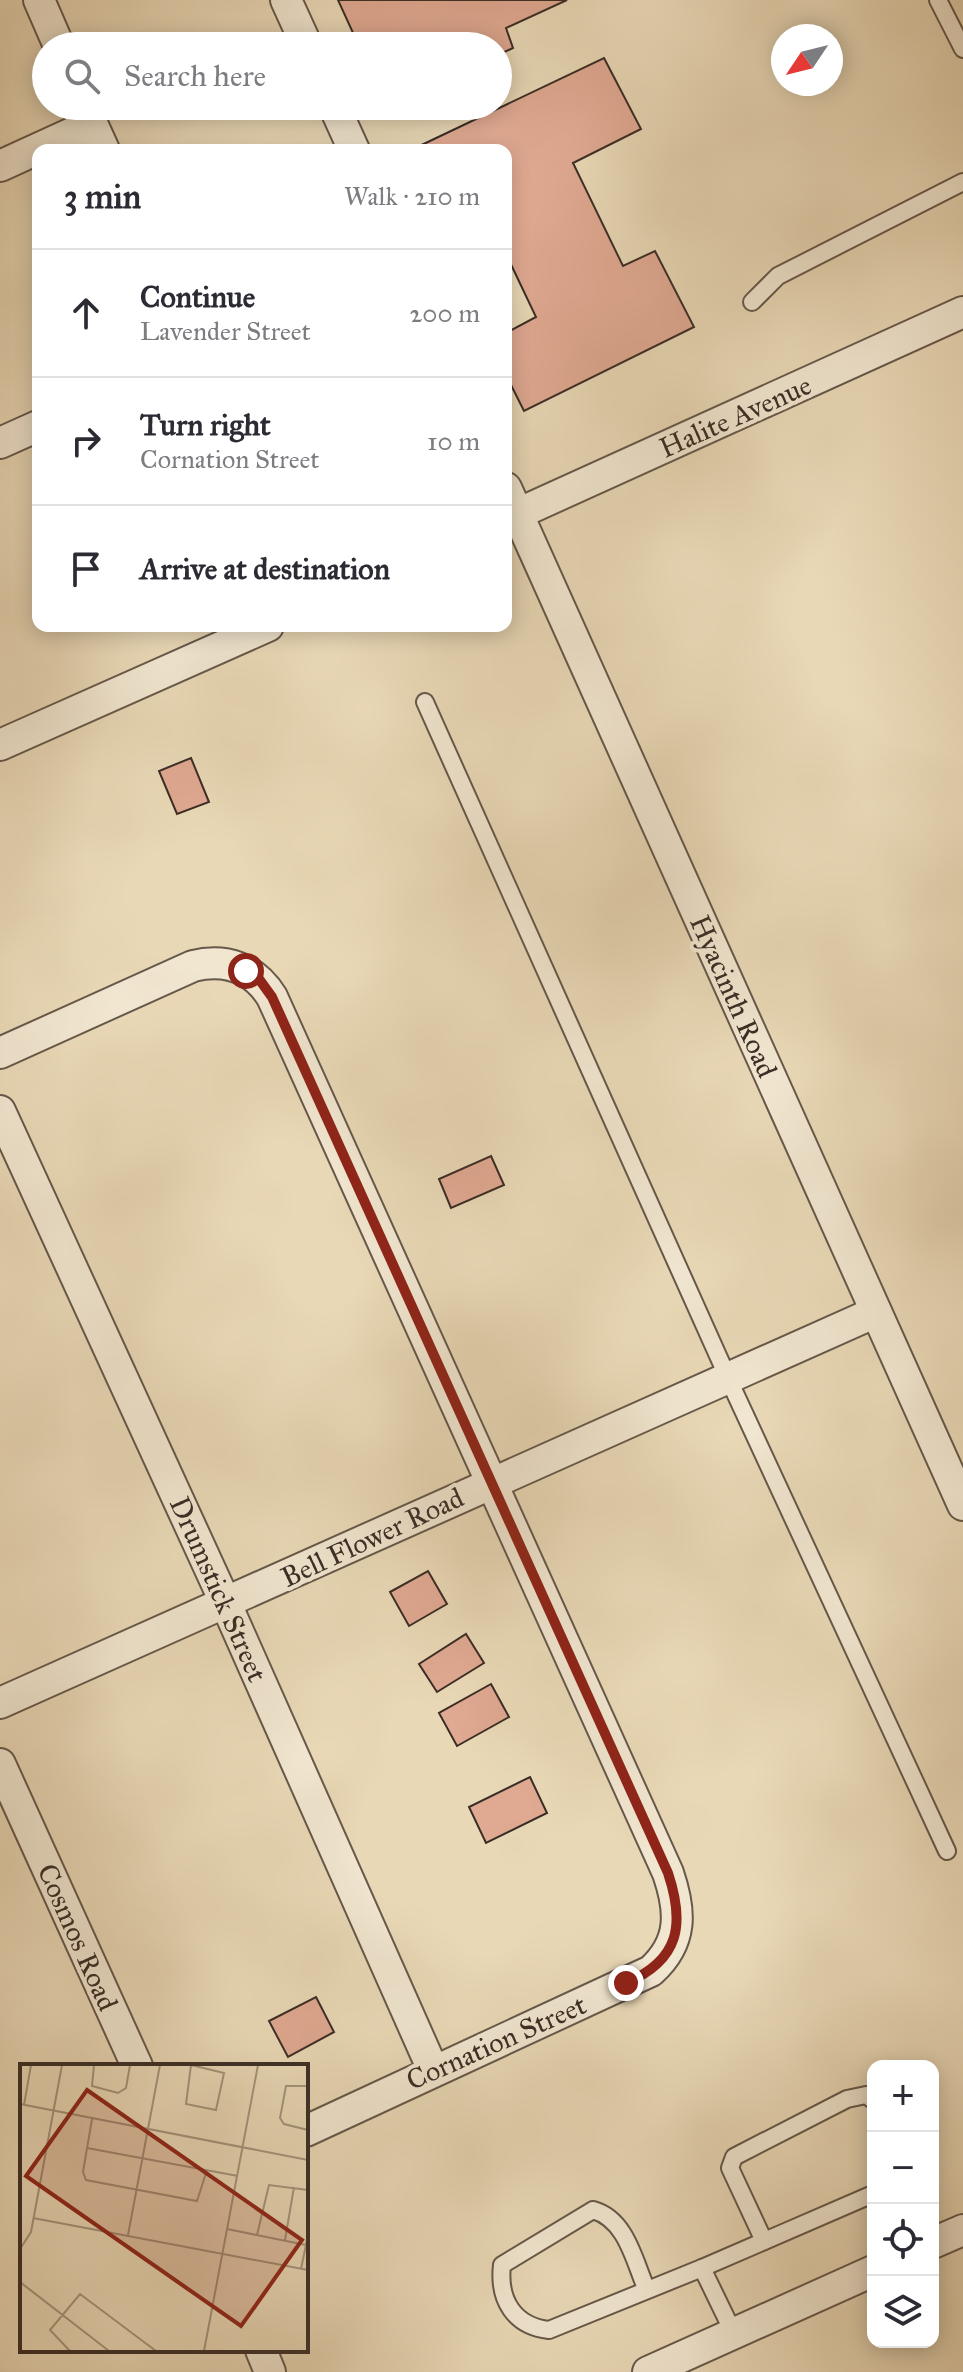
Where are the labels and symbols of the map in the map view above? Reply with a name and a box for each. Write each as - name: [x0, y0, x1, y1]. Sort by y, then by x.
- north arrow: [771, 24, 843, 96]
- street label: Halite Avenue: [654, 367, 817, 466]
- street label: Hyacinth Road: [682, 910, 785, 1083]
- route start: [228, 953, 264, 989]
- street label: Bell Flower Road: [275, 1480, 469, 1595]
- street label: Drumstick Street: [162, 1491, 275, 1687]
- street label: Cosmos Road: [30, 1858, 126, 2016]
- route end: [608, 1965, 644, 2001]
- street label: Cornation Street: [401, 1987, 592, 2098]
- inset map: [20, 2064, 308, 2352]

